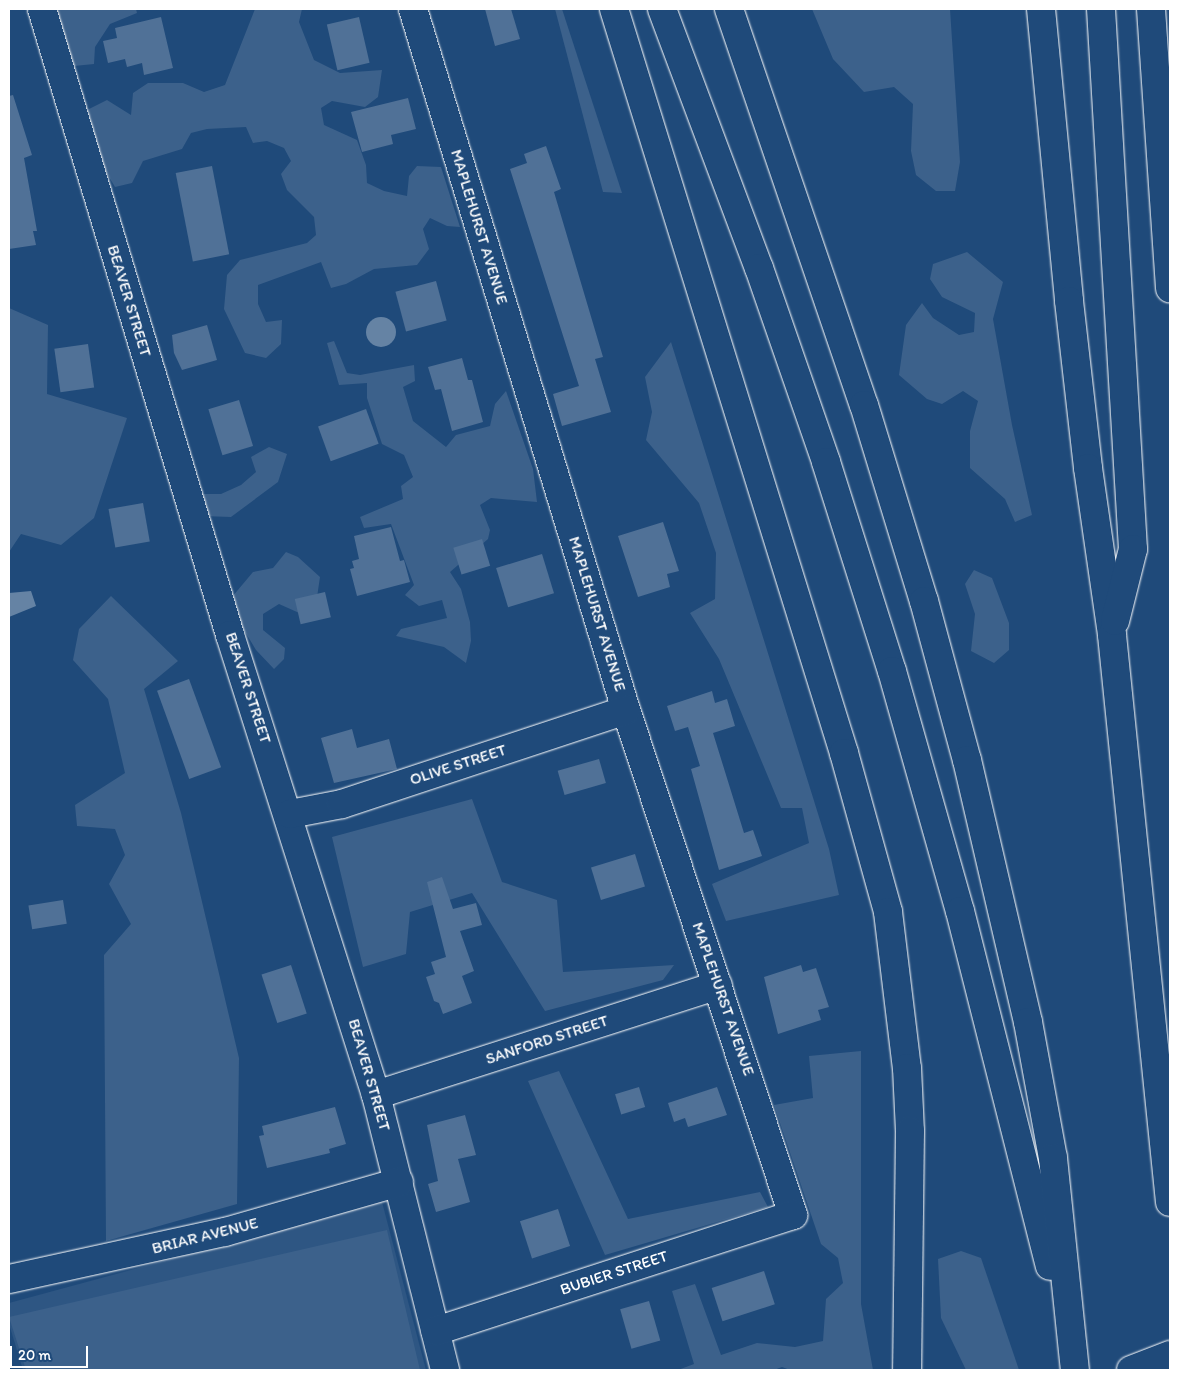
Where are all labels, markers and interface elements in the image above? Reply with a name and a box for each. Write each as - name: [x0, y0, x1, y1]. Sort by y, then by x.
- street label: MAPLEHURST AVENUE: [446, 147, 512, 307]
- street label: BEAVER STREET: [103, 243, 155, 359]
- street label: MAPLEHURST AVENUE: [564, 534, 630, 694]
- street label: BEAVER STREET: [221, 630, 275, 746]
- street label: OLIVE STREET: [407, 740, 509, 790]
- street label: MAPLEHURST AVENUE: [688, 920, 758, 1078]
- street label: SANFORD STREET: [483, 1011, 611, 1069]
- street label: BEAVER STREET: [344, 1017, 394, 1133]
- street label: BRIAR AVENUE: [150, 1214, 260, 1258]
- street label: BUBIER STREET: [558, 1247, 670, 1299]
- scale bar: [12, 1336, 90, 1368]
- text: 20 m: [18, 1346, 51, 1364]

